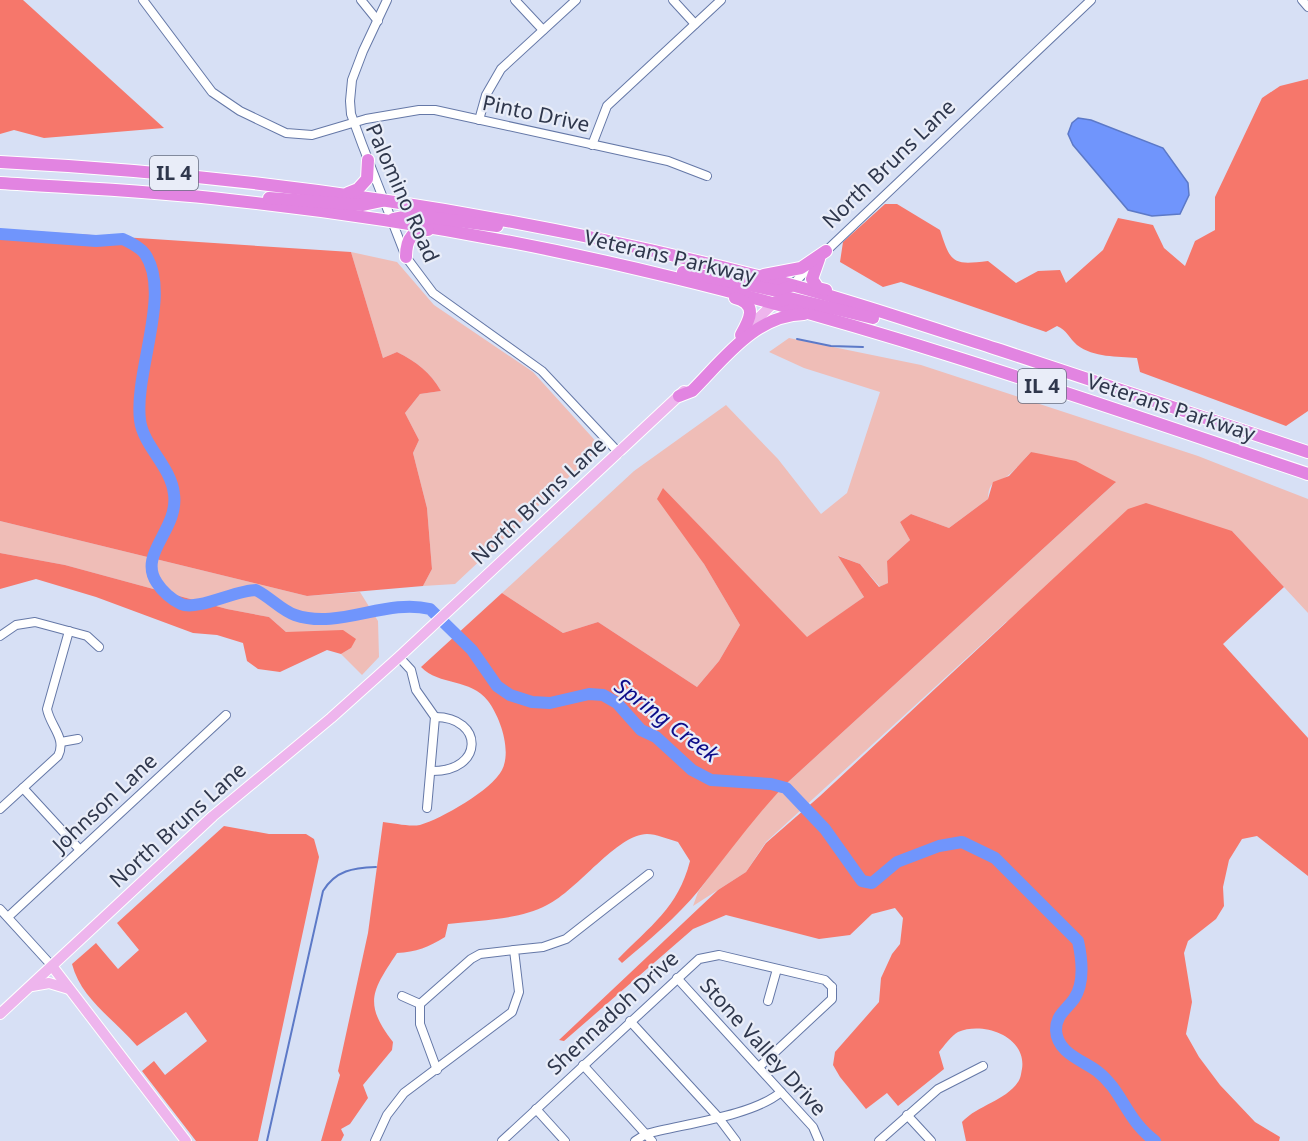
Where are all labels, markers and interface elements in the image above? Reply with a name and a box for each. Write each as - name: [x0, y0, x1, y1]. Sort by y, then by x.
- street label: Pinto Drive: [480, 88, 592, 138]
- street label: North Bruns Lane: [816, 93, 961, 234]
- street label: Palomino Road: [360, 119, 446, 266]
- road number: IL 4: [150, 156, 198, 190]
- street label: Veterans Parkway: [582, 223, 759, 289]
- street label: Veterans Parkway: [1084, 367, 1259, 448]
- road number: IL 4: [1018, 369, 1066, 403]
- street label: North Bruns Lane: [465, 430, 612, 570]
- water label: Spring Creek: [609, 670, 727, 769]
- street label: Johnson Lane: [45, 747, 163, 859]
- street label: North Bruns Lane: [103, 755, 252, 893]
- street label: Shennadoh Drive: [541, 944, 684, 1081]
- street label: Stone Valley Drive: [694, 971, 833, 1121]

